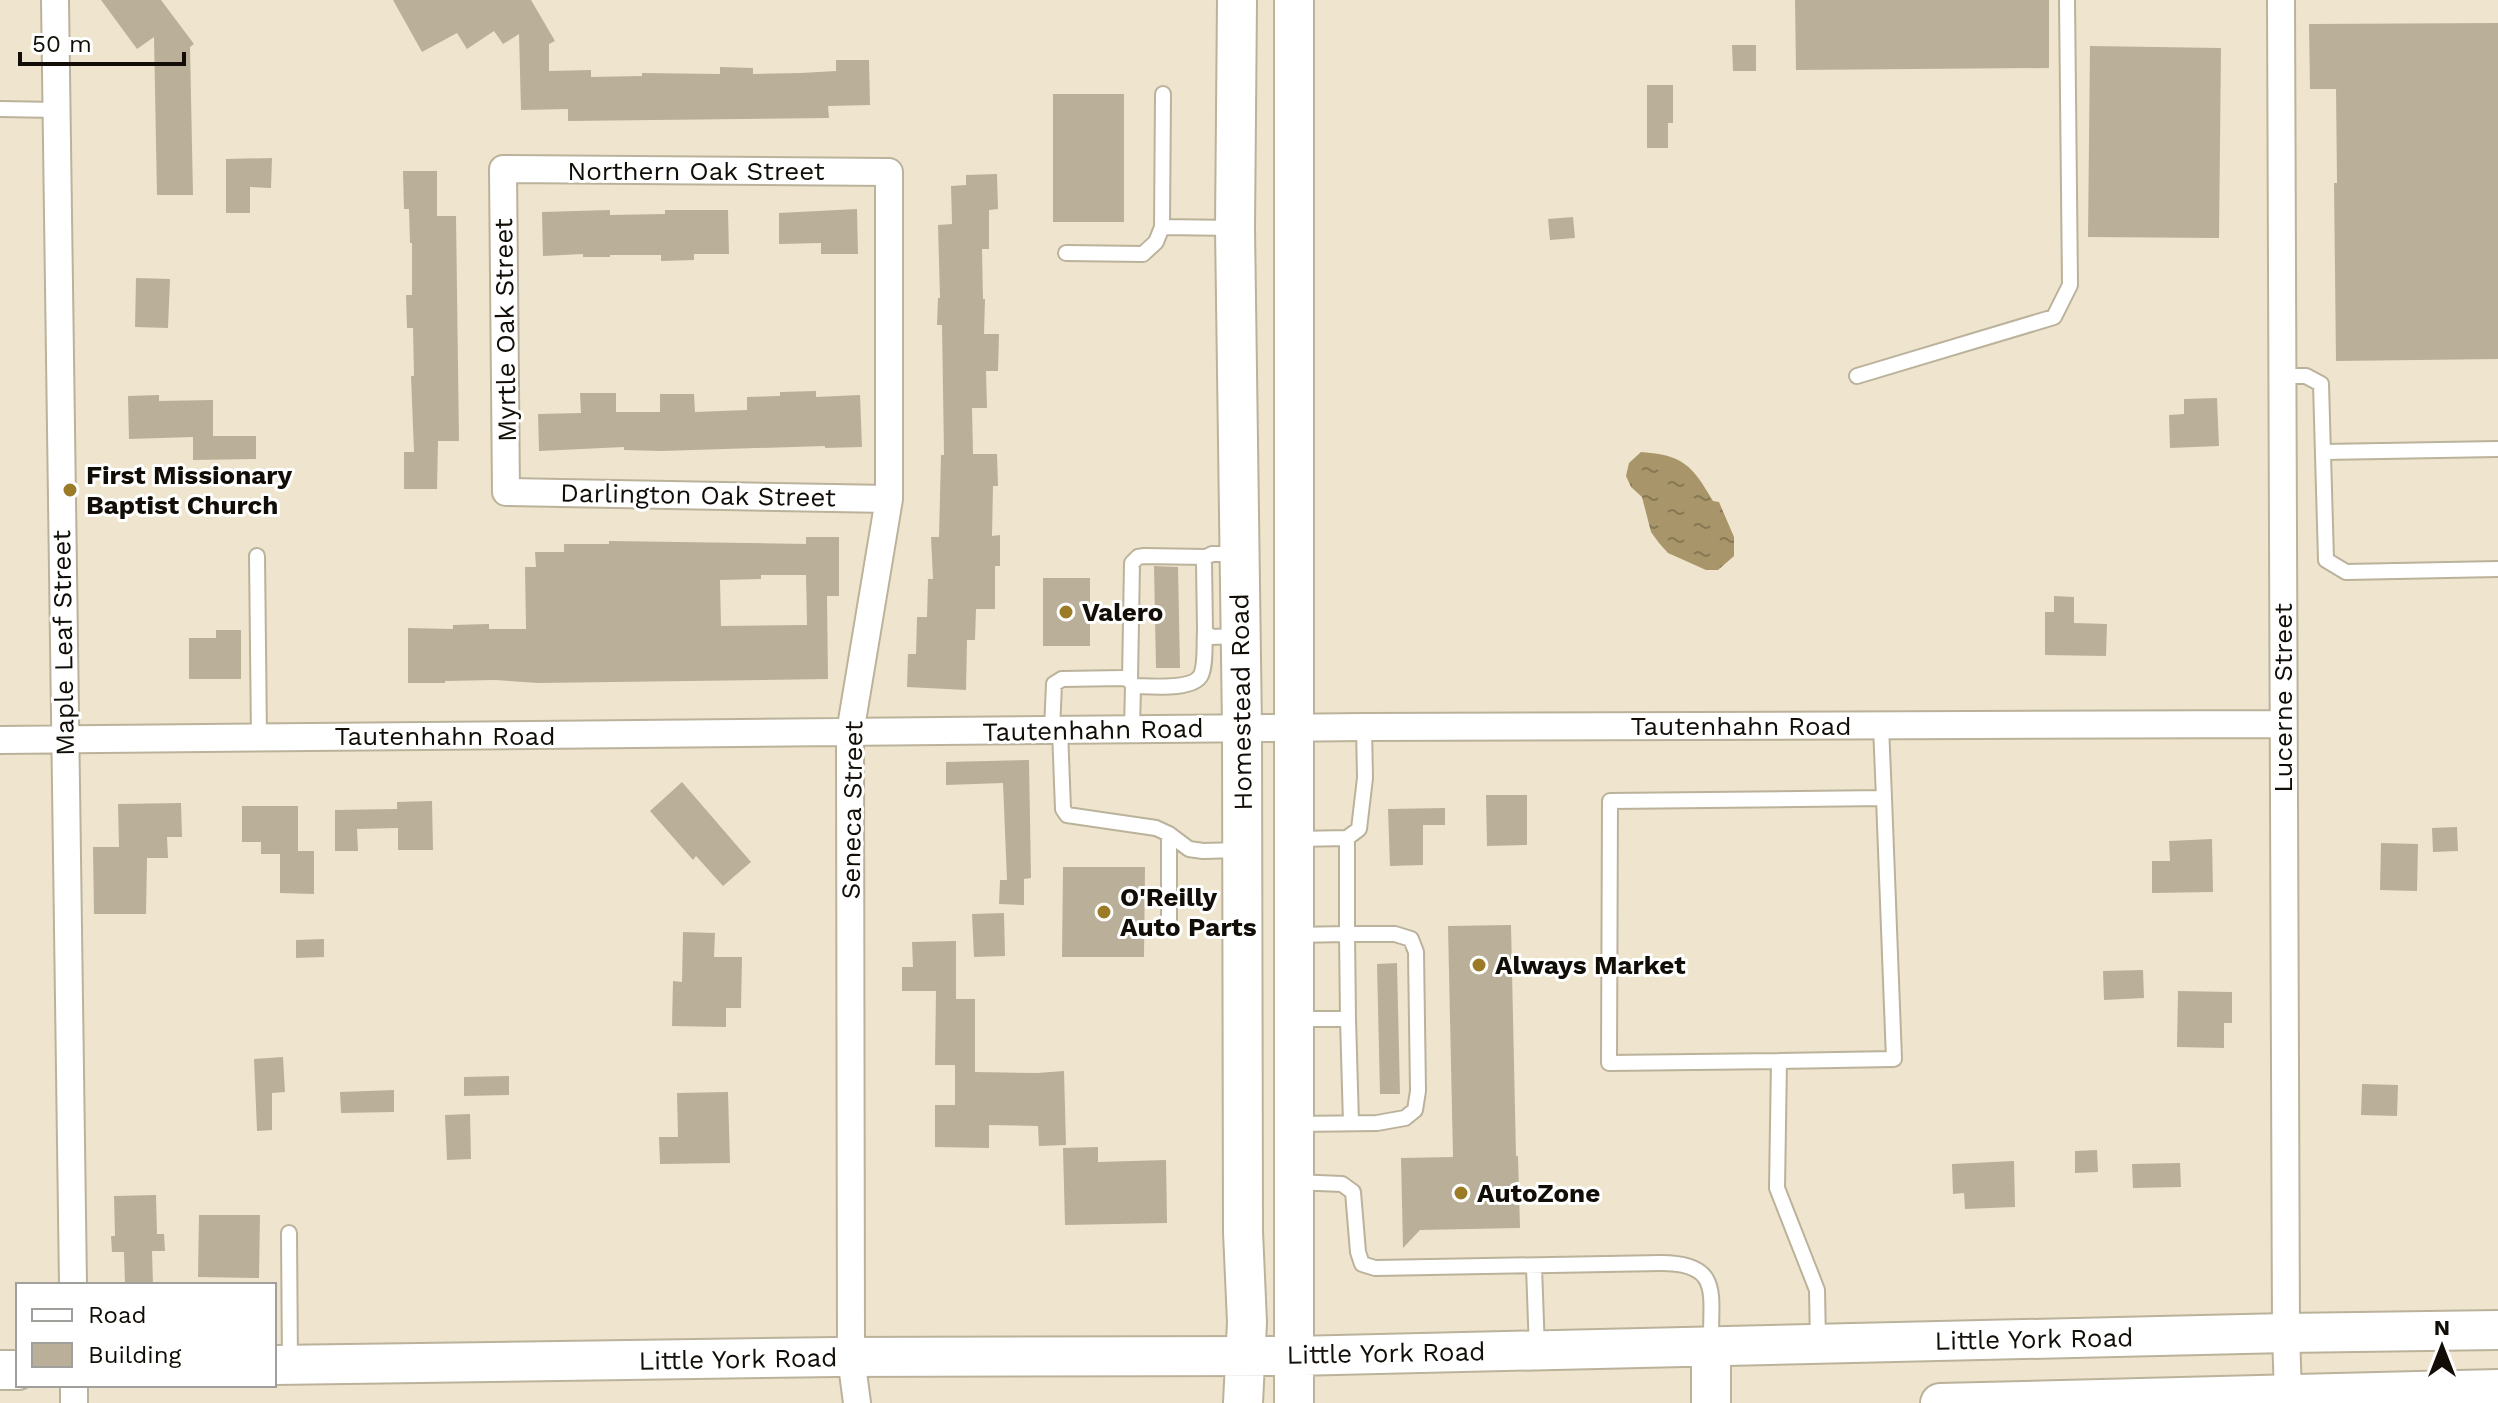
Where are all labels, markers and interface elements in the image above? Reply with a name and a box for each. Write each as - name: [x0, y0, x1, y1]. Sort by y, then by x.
- scale bar: [20, 16, 184, 66]
- text: 50 m: [32, 30, 92, 58]
- street label: Northern Oak Street: [567, 156, 825, 186]
- street label: Myrtle Oak Street: [488, 218, 522, 442]
- place label: First Missionary Baptist Church: [86, 460, 293, 520]
- street label: Darlington Oak Street: [560, 478, 836, 512]
- marker: First Missionary Baptist Church: [61, 481, 79, 499]
- street label: Maple Leaf Street: [46, 530, 80, 756]
- street label: Homestead Road: [1224, 593, 1258, 811]
- place label: Valero: [1082, 597, 1163, 627]
- marker: Valero: [1057, 603, 1075, 621]
- street label: Lucerne Street: [2268, 603, 2298, 793]
- street label: Tautenhahn Road: [1630, 711, 1852, 741]
- street label: Tautenhahn Road: [982, 713, 1204, 747]
- street label: Seneca Street: [835, 720, 869, 900]
- street label: Tautenhahn Road: [334, 721, 556, 751]
- place label: O'Reilly Auto Parts: [1120, 882, 1257, 942]
- marker: O'Reilly Auto Parts: [1095, 903, 1113, 921]
- place label: Always Market: [1495, 950, 1686, 980]
- marker: Always Market: [1470, 956, 1488, 974]
- place label: AutoZone: [1477, 1178, 1600, 1208]
- marker: AutoZone: [1452, 1184, 1470, 1202]
- legend: [16, 1283, 276, 1387]
- text: Road: [88, 1301, 147, 1329]
- north arrow: [2402, 1307, 2482, 1387]
- text: N: [2434, 1315, 2450, 1340]
- street label: Little York Road: [1934, 1322, 2134, 1356]
- street label: Little York Road: [1286, 1336, 1486, 1370]
- text: Building: [88, 1341, 181, 1369]
- street label: Little York Road: [638, 1342, 838, 1376]

